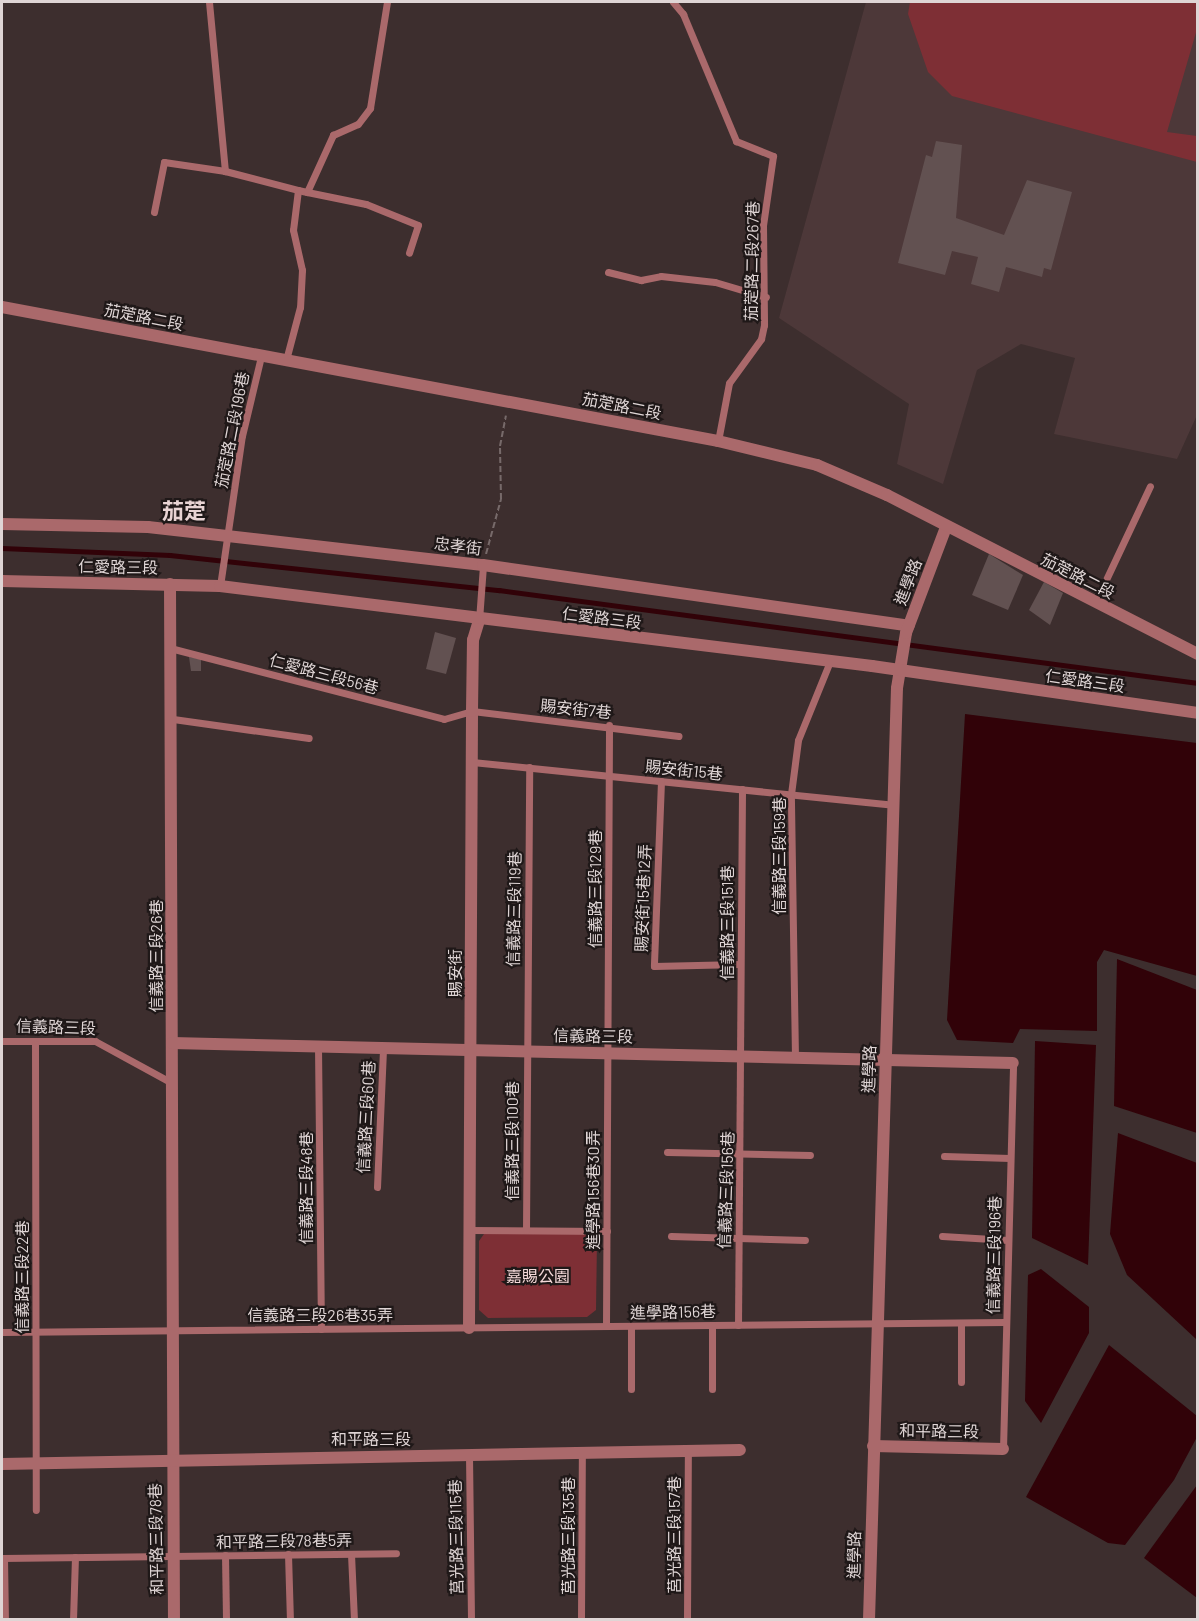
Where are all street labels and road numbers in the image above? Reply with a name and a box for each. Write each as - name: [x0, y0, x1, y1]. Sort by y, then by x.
- street label: 茄萣路二段267巷: [741, 201, 763, 321]
- street label: 茄萣路二段: [103, 300, 185, 334]
- street label: 茄萣路二段196巷: [211, 370, 253, 490]
- street label: 茄萣路二段: [581, 389, 663, 423]
- street label: 忠孝街: [433, 534, 483, 558]
- street label: 茄萣路二段: [1038, 549, 1118, 603]
- street label: 進學路: [890, 556, 926, 608]
- street label: 仁愛路三段: [78, 557, 158, 577]
- street label: 仁愛路三段: [561, 604, 643, 632]
- street label: 仁愛路三段56巷: [267, 650, 381, 698]
- street label: 仁愛路三段: [1044, 666, 1126, 696]
- street label: 賜安街7巷: [539, 696, 613, 722]
- street label: 賜安街15巷: [644, 756, 724, 784]
- street label: 信義路三段159巷: [769, 797, 789, 915]
- street label: 信義路三段129巷: [585, 830, 605, 948]
- street label: 賜安街15巷12弄: [632, 844, 654, 952]
- street label: 信義路三段119巷: [503, 851, 525, 967]
- street label: 信義路三段151巷: [717, 866, 737, 980]
- street label: 信義路三段26巷: [146, 900, 166, 1012]
- street label: 賜安街: [445, 949, 465, 997]
- street label: 信義路三段: [16, 1016, 96, 1038]
- street label: 信義路三段: [553, 1026, 633, 1046]
- street label: 進學路: [859, 1045, 879, 1093]
- street label: 信義路三段60巷: [353, 1060, 379, 1174]
- street label: 信義路三段100巷: [502, 1081, 522, 1201]
- street label: 進學路156巷30弄: [583, 1130, 603, 1250]
- street label: 信義路三段48巷: [296, 1131, 316, 1245]
- street label: 信義路三段156巷: [714, 1131, 738, 1249]
- street label: 信義路三段196巷: [983, 1196, 1005, 1314]
- street label: 信義路三段22巷: [12, 1220, 32, 1334]
- street label: 進學路156巷: [630, 1302, 716, 1322]
- street label: 信義路三段26巷35弄: [247, 1305, 393, 1325]
- street label: 和平路三段: [899, 1421, 979, 1441]
- street label: 和平路三段: [331, 1429, 411, 1449]
- street label: 莒光路三段157巷: [664, 1476, 684, 1594]
- street label: 莒光路三段135巷: [558, 1477, 578, 1595]
- street label: 莒光路三段115巷: [445, 1479, 467, 1595]
- street label: 和平路三段78巷: [145, 1483, 167, 1595]
- street label: 和平路三段78巷5弄: [216, 1530, 352, 1552]
- street label: 進學路: [844, 1531, 864, 1579]

